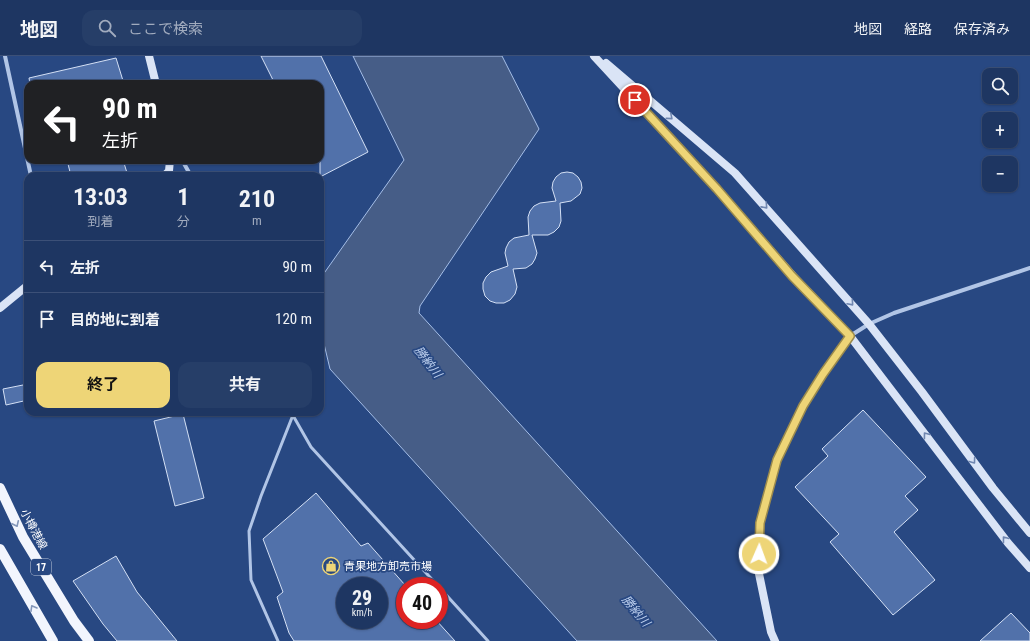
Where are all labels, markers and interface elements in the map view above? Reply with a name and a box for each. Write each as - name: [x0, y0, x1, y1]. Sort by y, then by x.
- search box: [82, 10, 362, 46]
- icon: search: [96, 17, 118, 39]
- text: 地図: [20, 18, 58, 41]
- text: ここで検索: [128, 20, 203, 38]
- text: 地図: [854, 21, 882, 37]
- text: 経路: [904, 21, 932, 37]
- text: 保存済み: [954, 21, 1010, 37]
- map controls: [982, 68, 1018, 192]
- button: search: [982, 68, 1018, 104]
- pin: [618, 83, 652, 117]
- icon: arrive: [624, 89, 646, 111]
- text: 90 m: [102, 92, 158, 125]
- icon: left: [36, 96, 88, 148]
- one-way arrow: [666, 112, 673, 119]
- button: +: [982, 112, 1018, 148]
- text: 左折: [102, 130, 138, 151]
- button: −: [982, 156, 1018, 192]
- text: 13:03: [73, 183, 128, 211]
- text: 1: [177, 183, 189, 211]
- text: 210: [239, 185, 275, 213]
- one-way arrow: [760, 201, 767, 208]
- text: m: [252, 213, 262, 228]
- text: 到着: [87, 214, 113, 229]
- text: 分: [177, 214, 190, 229]
- icon: left: [36, 256, 58, 278]
- text: 90 m: [282, 258, 312, 276]
- text: 左折: [70, 259, 100, 277]
- one-way arrow: [847, 298, 854, 306]
- icon: arrive: [36, 308, 58, 330]
- text: 120 m: [275, 310, 312, 328]
- text: 目的地に到着: [70, 311, 160, 329]
- water label: 勝納川: [411, 344, 446, 382]
- button: 終了: [36, 362, 170, 408]
- button: 共有: [178, 362, 312, 408]
- one-way arrow: [924, 433, 931, 440]
- one-way arrow: [968, 457, 975, 464]
- street label: 小樽港線: [17, 507, 50, 552]
- one-way arrow: [11, 519, 19, 527]
- position arrow: [738, 533, 780, 575]
- one-way arrow: [1002, 536, 1009, 543]
- shop icon: 青果地方卸売市場: [321, 556, 341, 576]
- road number: 17: [31, 559, 51, 575]
- place label: 青果地方卸売市場: [344, 560, 432, 573]
- speed limit sign: 40: [396, 577, 448, 629]
- text: 29: [352, 586, 372, 610]
- water label: 勝納川: [619, 593, 654, 631]
- one-way arrow: [30, 604, 37, 612]
- text: km/h: [352, 607, 372, 618]

